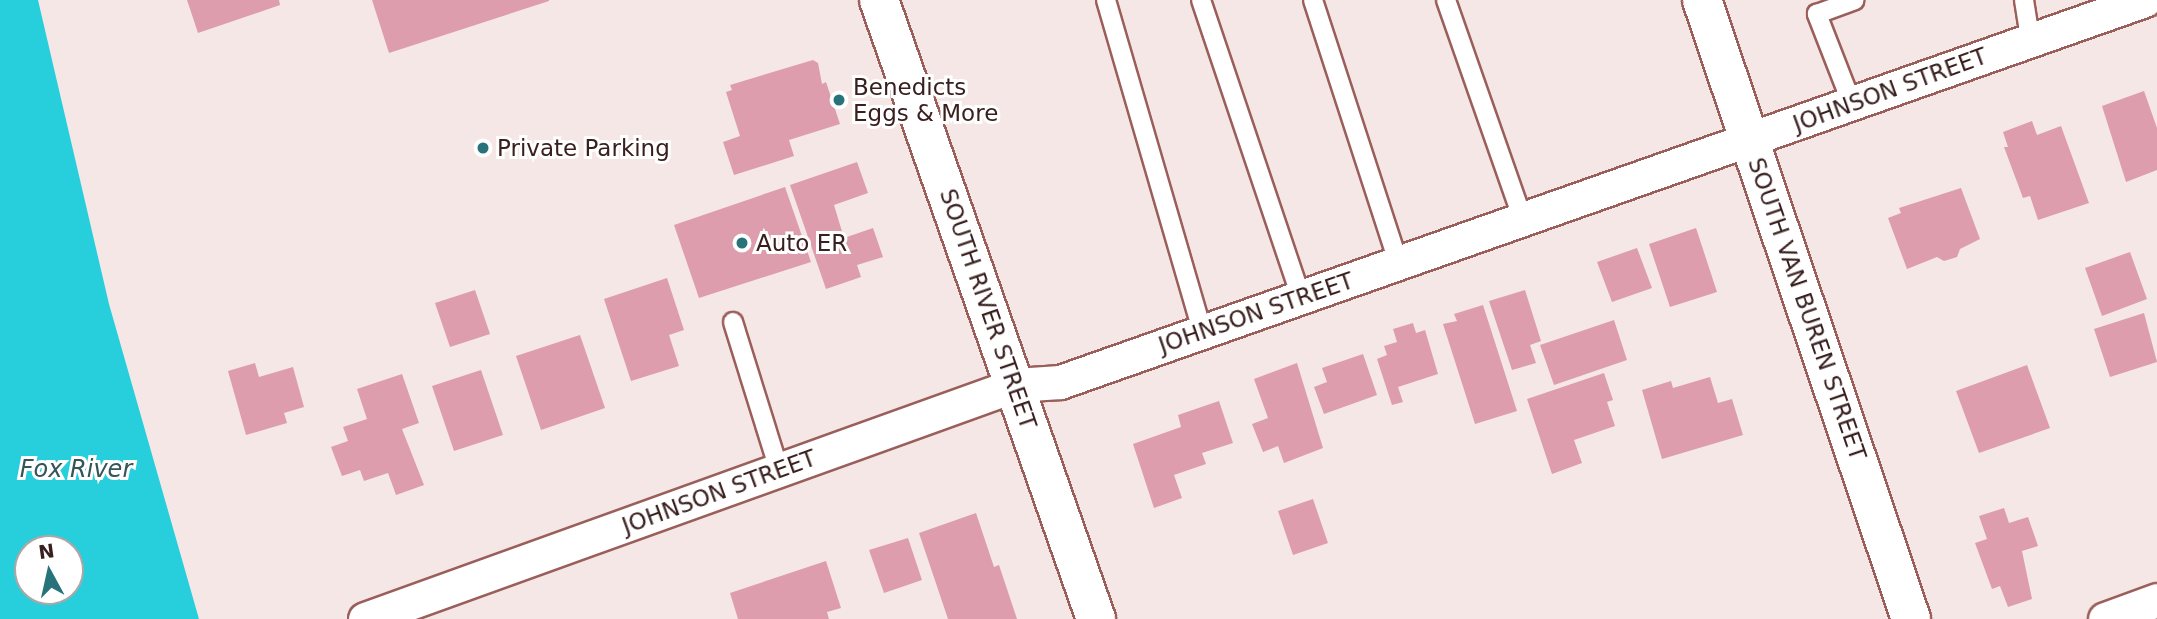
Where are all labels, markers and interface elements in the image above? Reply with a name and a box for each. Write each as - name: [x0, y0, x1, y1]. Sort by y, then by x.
- street label: JOHNSON STREET: [1789, 42, 1991, 138]
- place label: Benedicts Eggs & More: [853, 73, 998, 127]
- marker: Benedicts Eggs & More: [831, 92, 847, 108]
- place label: Private Parking: [497, 134, 670, 162]
- marker: Private Parking: [475, 140, 491, 156]
- street label: SOUTH VAN BUREN STREET: [1742, 154, 1872, 464]
- street label: SOUTH RIVER STREET: [934, 185, 1042, 433]
- place label: Auto ER: [756, 229, 847, 257]
- marker: Auto ER: [734, 235, 750, 251]
- street label: JOHNSON STREET: [1155, 267, 1357, 359]
- street label: JOHNSON STREET: [618, 444, 820, 540]
- water label: Fox River: [20, 456, 132, 484]
- north arrow: [14, 535, 84, 605]
- text: N: [37, 539, 56, 563]

